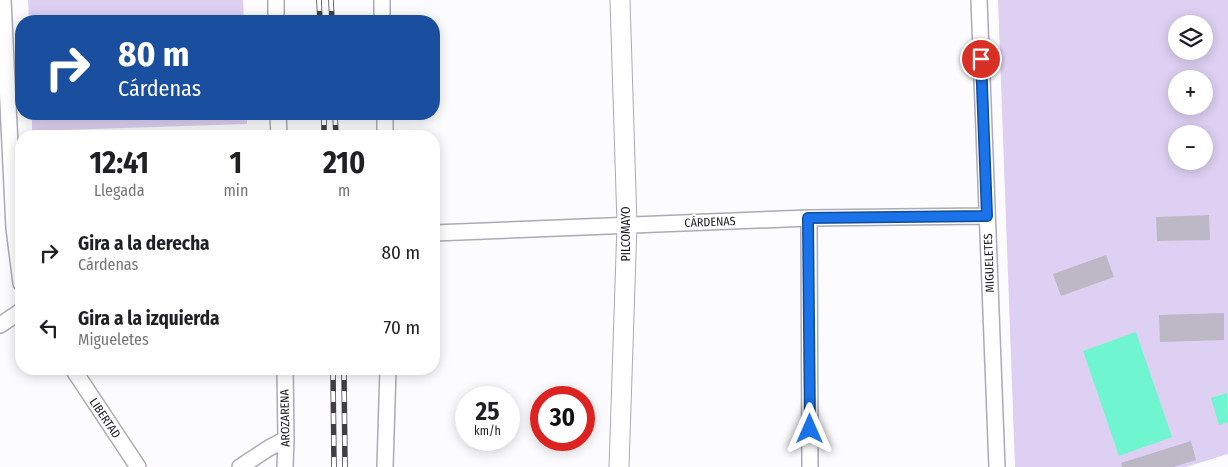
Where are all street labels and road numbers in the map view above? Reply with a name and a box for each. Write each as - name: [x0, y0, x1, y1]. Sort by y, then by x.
- street label: PILCOMAYO: [619, 207, 633, 261]
- street label: CÁRDENAS: [684, 213, 736, 230]
- street label: MIGUELETES: [981, 233, 997, 293]
- street label: AROZARENA: [277, 388, 293, 447]
- street label: LIBERTAD: [87, 395, 123, 441]

